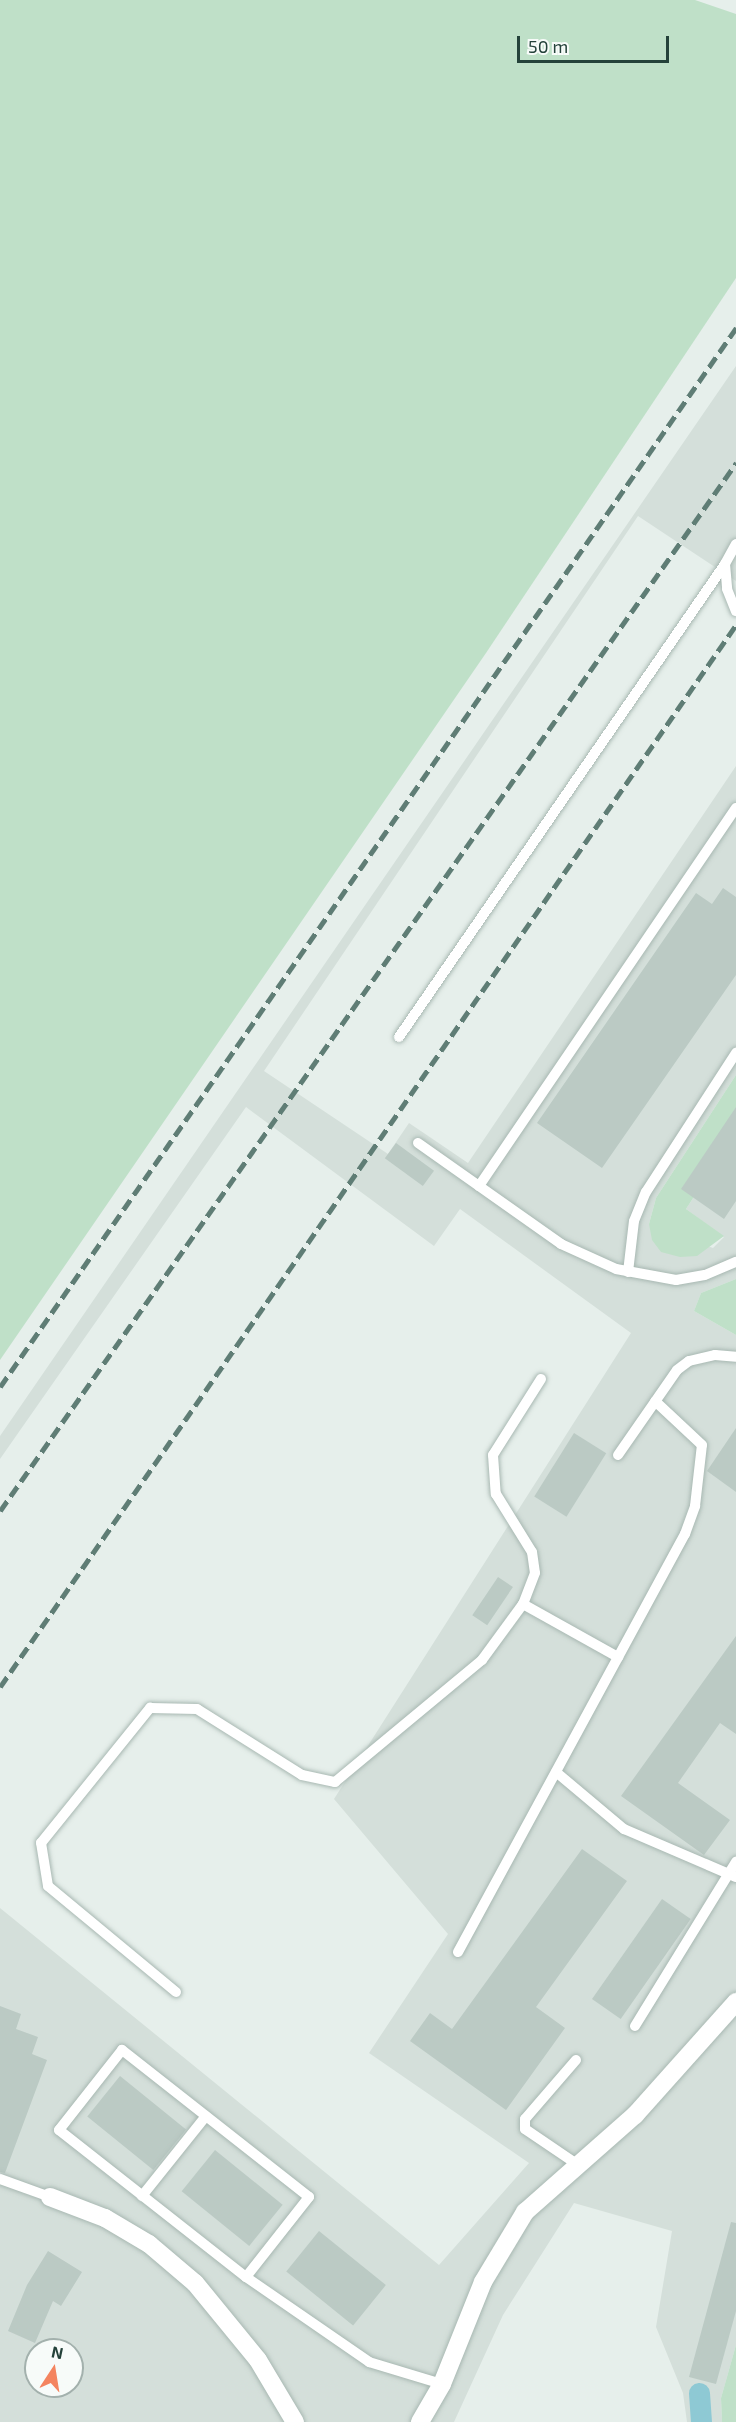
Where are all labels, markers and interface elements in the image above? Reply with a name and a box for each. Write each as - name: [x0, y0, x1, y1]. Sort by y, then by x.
- scale bar: [520, 24, 672, 62]
- text: 50 m: [528, 35, 568, 57]
- north arrow: [24, 2338, 84, 2398]
- text: N: [50, 2341, 65, 2362]

